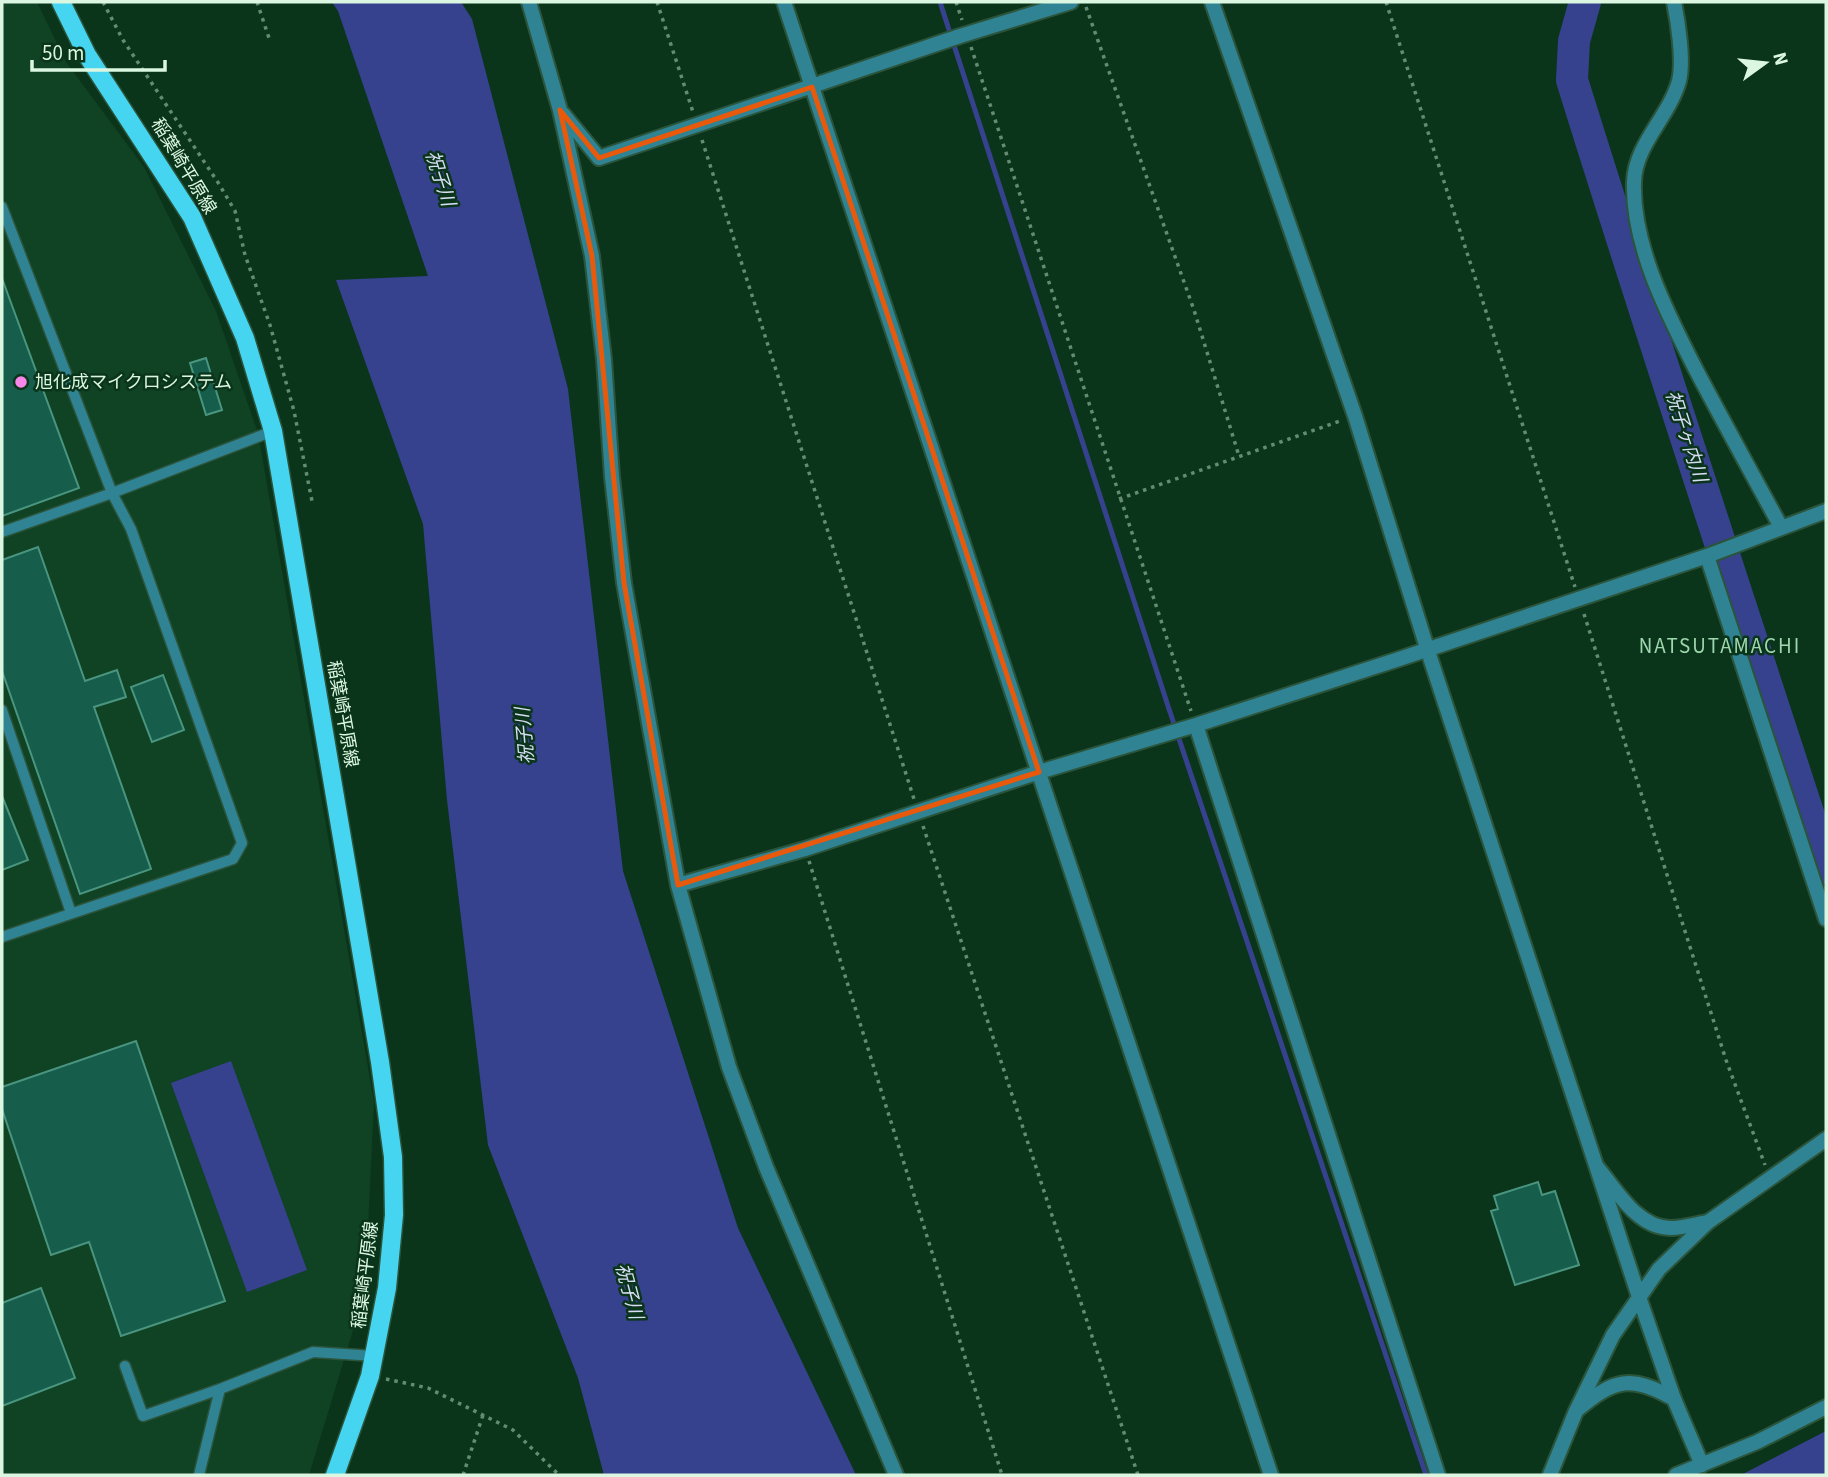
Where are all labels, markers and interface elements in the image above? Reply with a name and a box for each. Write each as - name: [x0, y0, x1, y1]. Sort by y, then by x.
- scale bar: [32, 28, 164, 72]
- north arrow: [1730, 28, 1800, 98]
- text: 50 m: [42, 38, 84, 68]
- text: N: [1765, 49, 1795, 69]
- street label: 稲葉崎平原線: [145, 114, 222, 219]
- water label: 祝子川: [418, 147, 462, 212]
- place label: 旭化成マイクロシステム: [35, 370, 232, 395]
- marker: 旭化成マイクロシステム: [13, 374, 29, 390]
- water label: 祝子ヶ内川: [1658, 387, 1714, 488]
- district label: NATSUTAMACHI: [1639, 631, 1801, 661]
- street label: 稲葉崎平原線: [321, 659, 364, 769]
- water label: 祝子川: [509, 704, 541, 765]
- street label: 稲葉崎平原線: [347, 1220, 384, 1330]
- water label: 祝子川: [608, 1260, 649, 1324]

